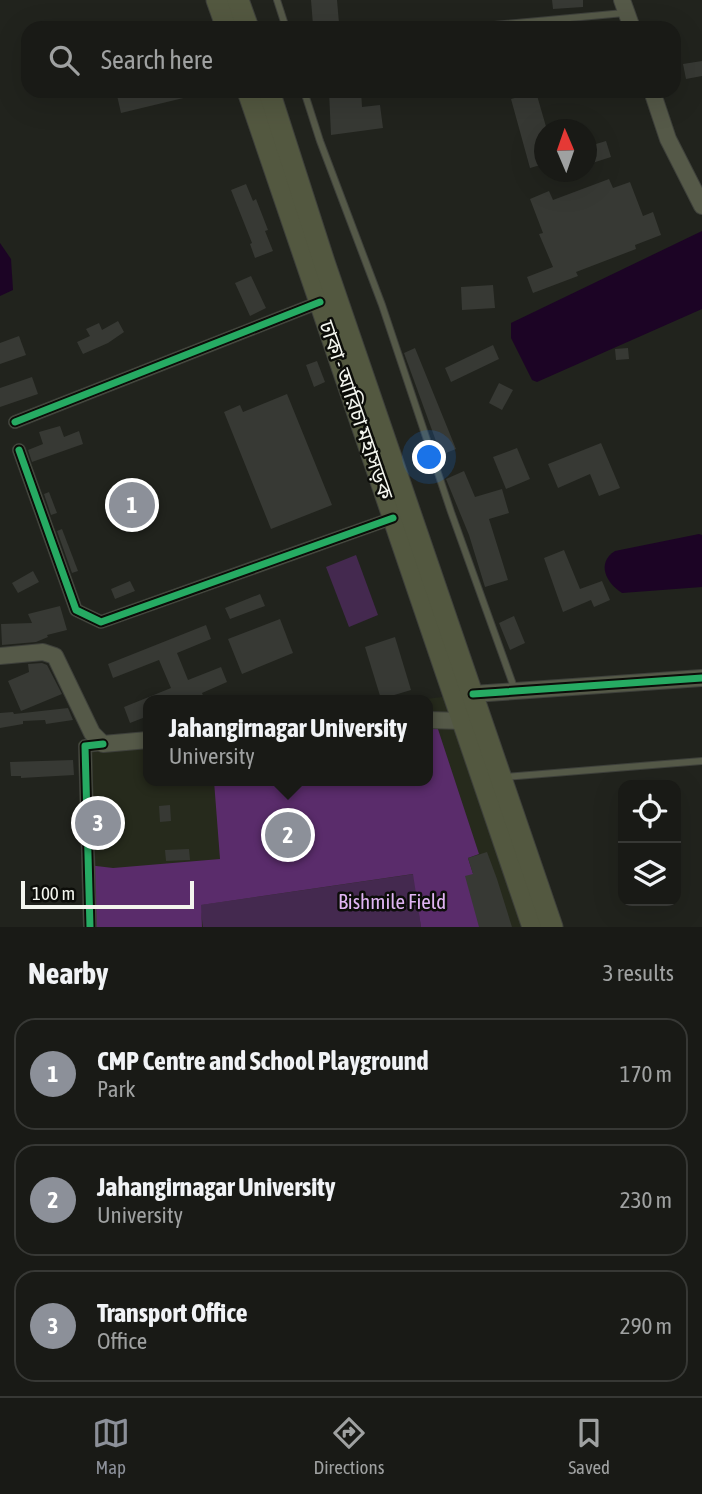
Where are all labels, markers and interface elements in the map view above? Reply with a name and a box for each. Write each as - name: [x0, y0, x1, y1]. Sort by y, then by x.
- search box: [21, 21, 681, 98]
- icon: search: [45, 41, 83, 79]
- text: Search here: [101, 45, 213, 75]
- north arrow: [534, 119, 597, 182]
- street label: ঢাকা - আরিচা মহাসড়ক: [315, 316, 399, 503]
- your location: [412, 440, 446, 474]
- pin: 1: [109, 479, 155, 531]
- popup: [143, 695, 433, 786]
- text: Jahangirnagar University: [169, 713, 407, 743]
- text: University: [169, 743, 255, 769]
- map controls: [618, 780, 681, 906]
- button: locate: [618, 780, 681, 843]
- pin: 3: [75, 797, 121, 849]
- pin: 2: [265, 809, 311, 861]
- button: layers: [618, 843, 681, 906]
- scale bar: [21, 878, 194, 910]
- text: 100 m: [32, 882, 75, 904]
- park label: Bishmile Field: [338, 889, 446, 913]
- text: Nearby: [28, 956, 108, 990]
- text: 3 results: [603, 960, 674, 986]
- text: CMP Centre and School Playground: [97, 1046, 429, 1076]
- text: 1: [48, 1061, 58, 1087]
- text: 170 m: [620, 1061, 672, 1087]
- text: Park: [97, 1076, 135, 1102]
- text: Jahangirnagar University: [97, 1172, 335, 1202]
- text: 2: [48, 1187, 58, 1213]
- text: 230 m: [620, 1187, 672, 1213]
- text: University: [97, 1202, 183, 1228]
- text: Transport Office: [97, 1298, 248, 1328]
- text: 3: [48, 1313, 58, 1339]
- text: 290 m: [620, 1313, 672, 1339]
- text: Office: [97, 1328, 147, 1354]
- tab: Map: [92, 1414, 130, 1478]
- tab: Directions: [314, 1414, 384, 1478]
- tab: Saved: [568, 1414, 610, 1478]

